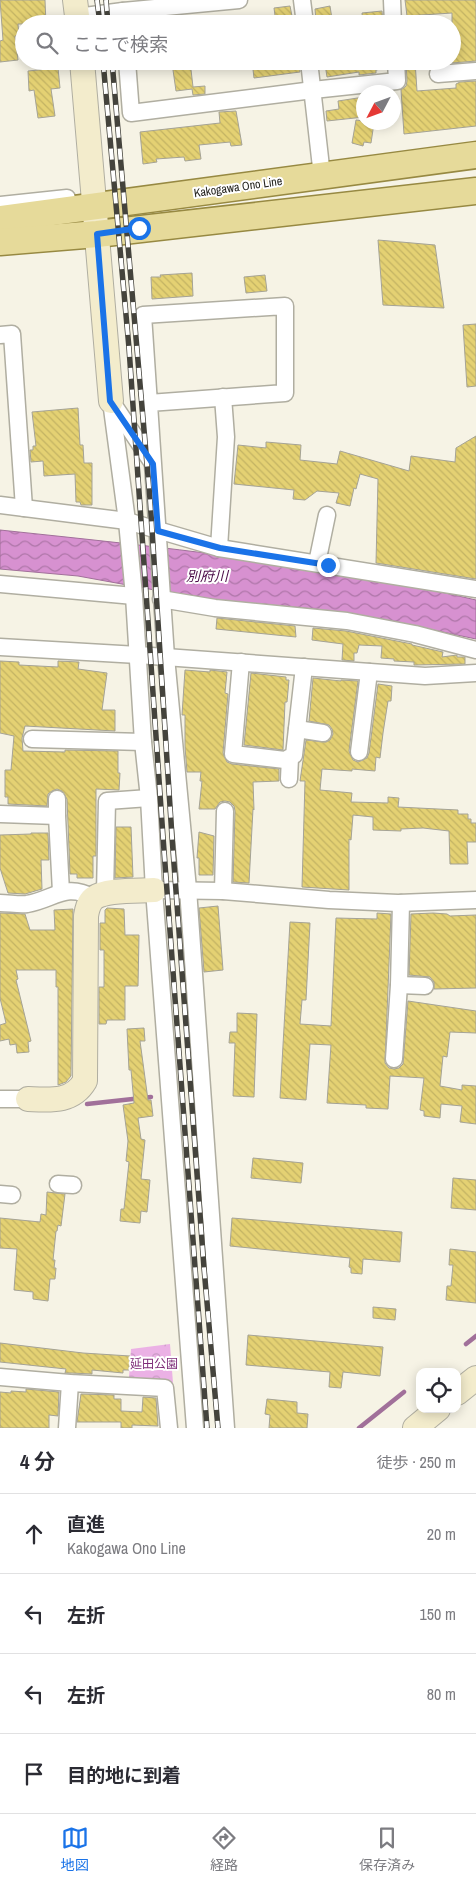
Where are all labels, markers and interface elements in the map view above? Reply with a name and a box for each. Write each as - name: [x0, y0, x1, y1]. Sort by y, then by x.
- search box: [15, 15, 461, 70]
- icon: search: [33, 29, 61, 57]
- text: ここで検索: [73, 31, 168, 57]
- north arrow: [356, 85, 401, 130]
- street label: Kakogawa Ono Line: [193, 173, 283, 201]
- route start: [128, 217, 151, 240]
- route end: [317, 554, 340, 577]
- water label: 別府川: [186, 567, 230, 585]
- park label: 延田公園: [130, 1356, 178, 1372]
- map controls: [416, 1368, 461, 1413]
- button: locate: [416, 1368, 461, 1413]
- text: 4 分: [20, 1447, 55, 1476]
- text: 徒歩 · 250 m: [377, 1451, 456, 1473]
- text: 直進: [67, 1511, 105, 1537]
- icon: ahead: [20, 1520, 48, 1548]
- text: 20 m: [427, 1523, 456, 1545]
- text: Kakogawa Ono Line: [67, 1537, 186, 1559]
- icon: left: [20, 1600, 48, 1628]
- text: 左折: [67, 1602, 105, 1628]
- text: 150 m: [420, 1603, 456, 1625]
- icon: left: [20, 1680, 48, 1708]
- text: 左折: [67, 1682, 105, 1708]
- text: 80 m: [427, 1683, 456, 1705]
- icon: arrive: [20, 1760, 48, 1788]
- text: 目的地に到着: [67, 1762, 181, 1788]
- tab: 地図: [61, 1824, 89, 1874]
- tab: 経路: [210, 1824, 238, 1874]
- tab: 保存済み: [359, 1824, 415, 1874]

